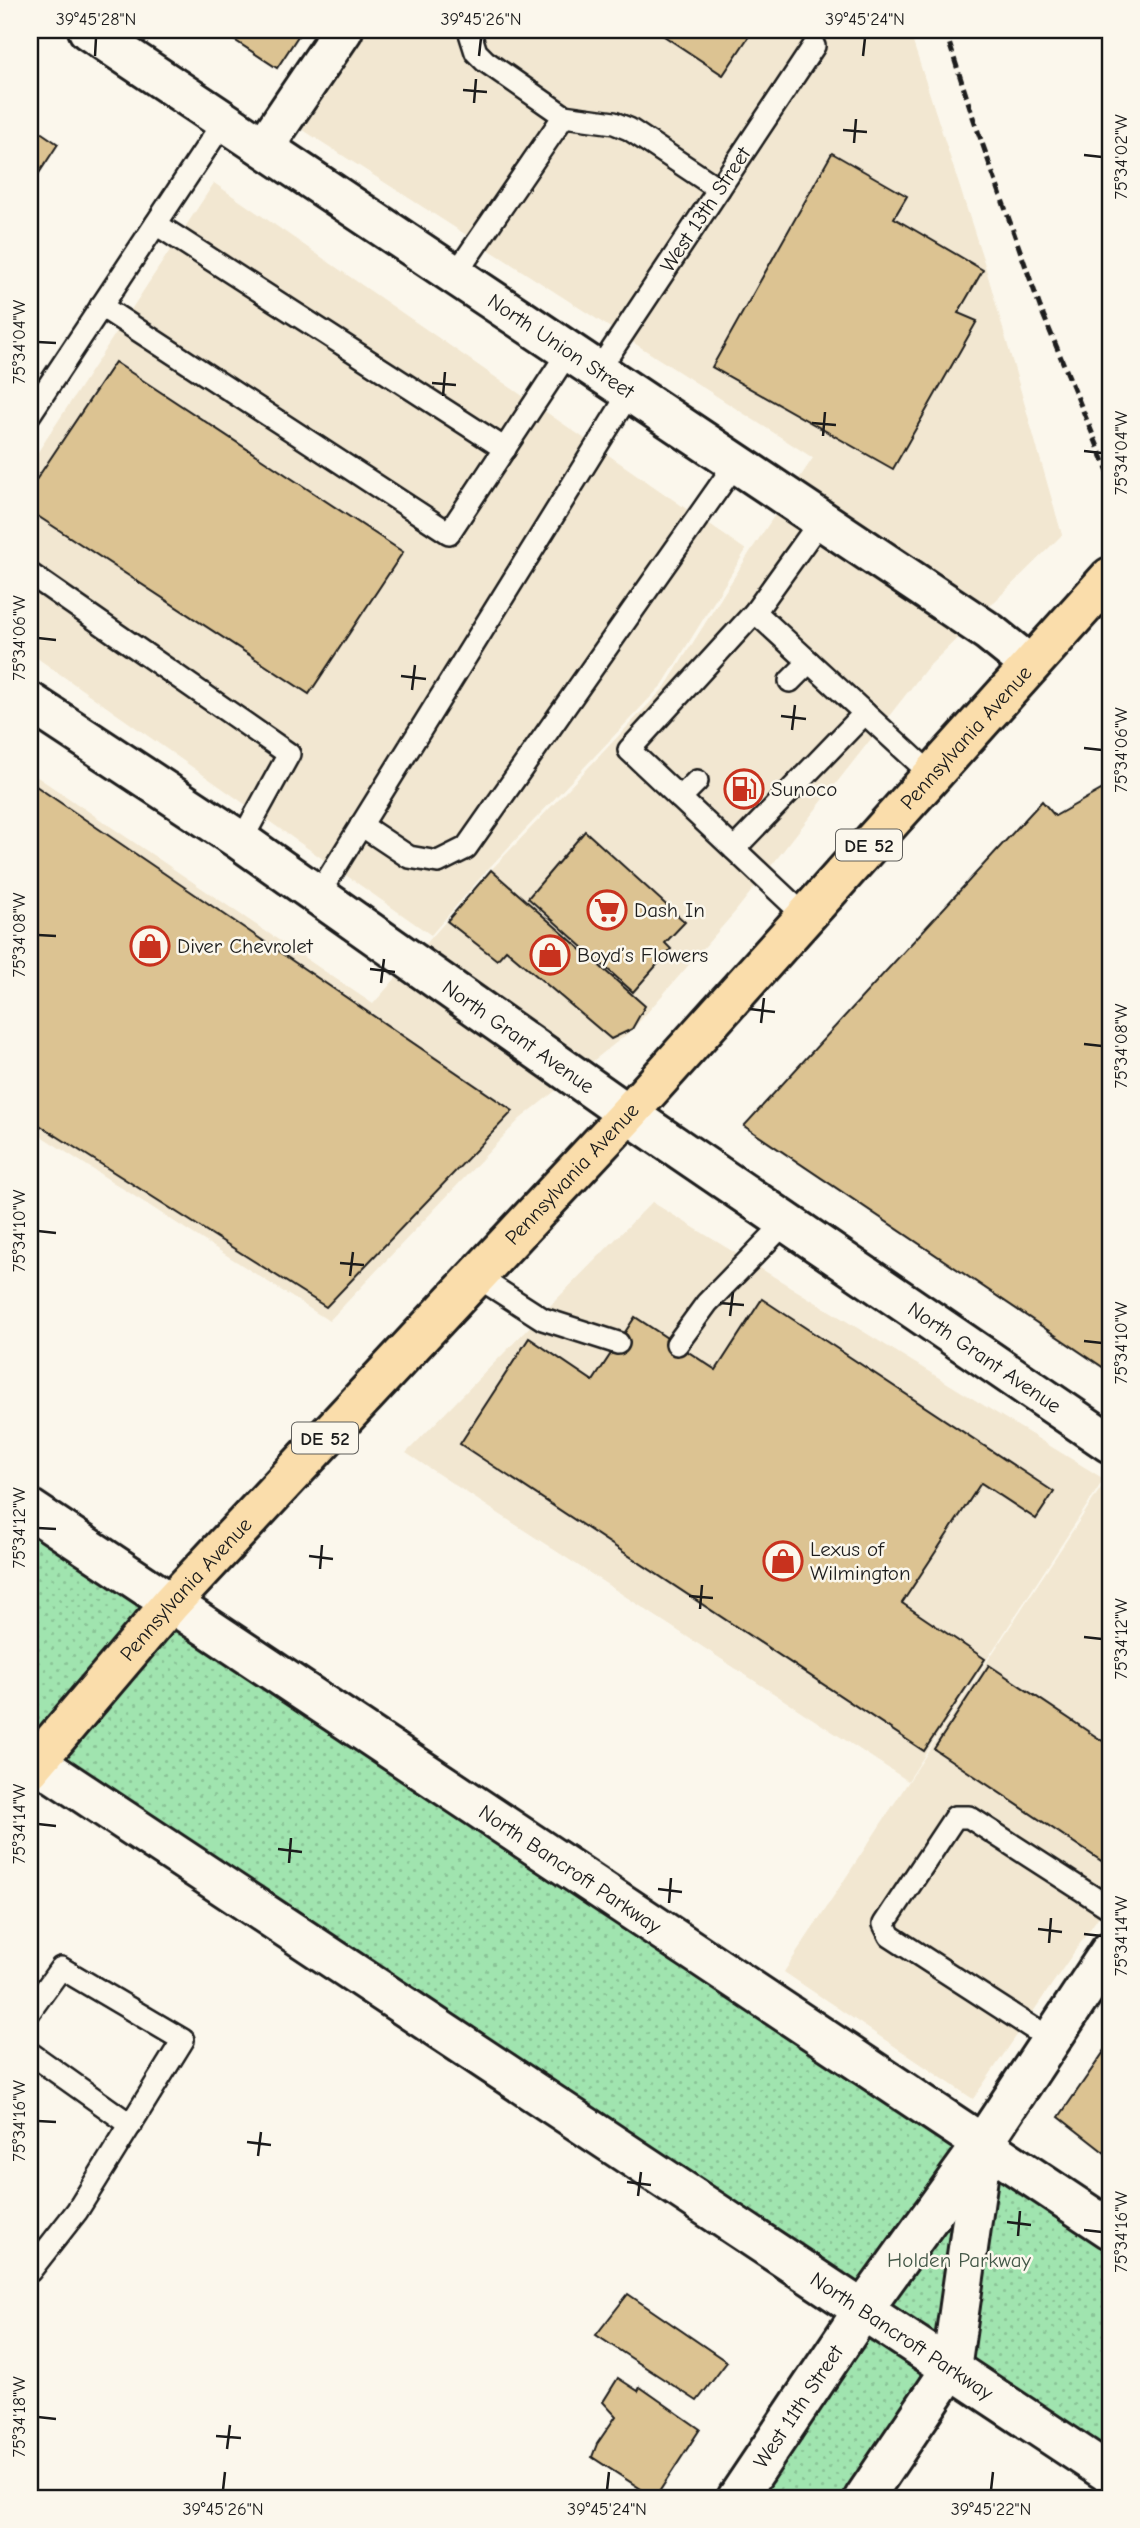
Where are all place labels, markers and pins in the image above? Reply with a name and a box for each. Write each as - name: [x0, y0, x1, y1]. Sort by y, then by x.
- fuel station icon: Sunoco: [723, 768, 765, 810]
- place label: Sunoco: [771, 777, 837, 801]
- supermarket icon: Dash In: [586, 889, 628, 931]
- place label: Dash In: [634, 898, 705, 922]
- shop icon: Diver Chevrolet: [129, 925, 171, 967]
- place label: Diver Chevrolet: [177, 934, 314, 958]
- shop icon: Boyd’s Flowers: [529, 934, 571, 976]
- place label: Boyd’s Flowers: [577, 943, 708, 967]
- place label: Lexus of Wilmington: [810, 1537, 911, 1585]
- shop icon: Lexus of Wilmington: [762, 1540, 804, 1582]

